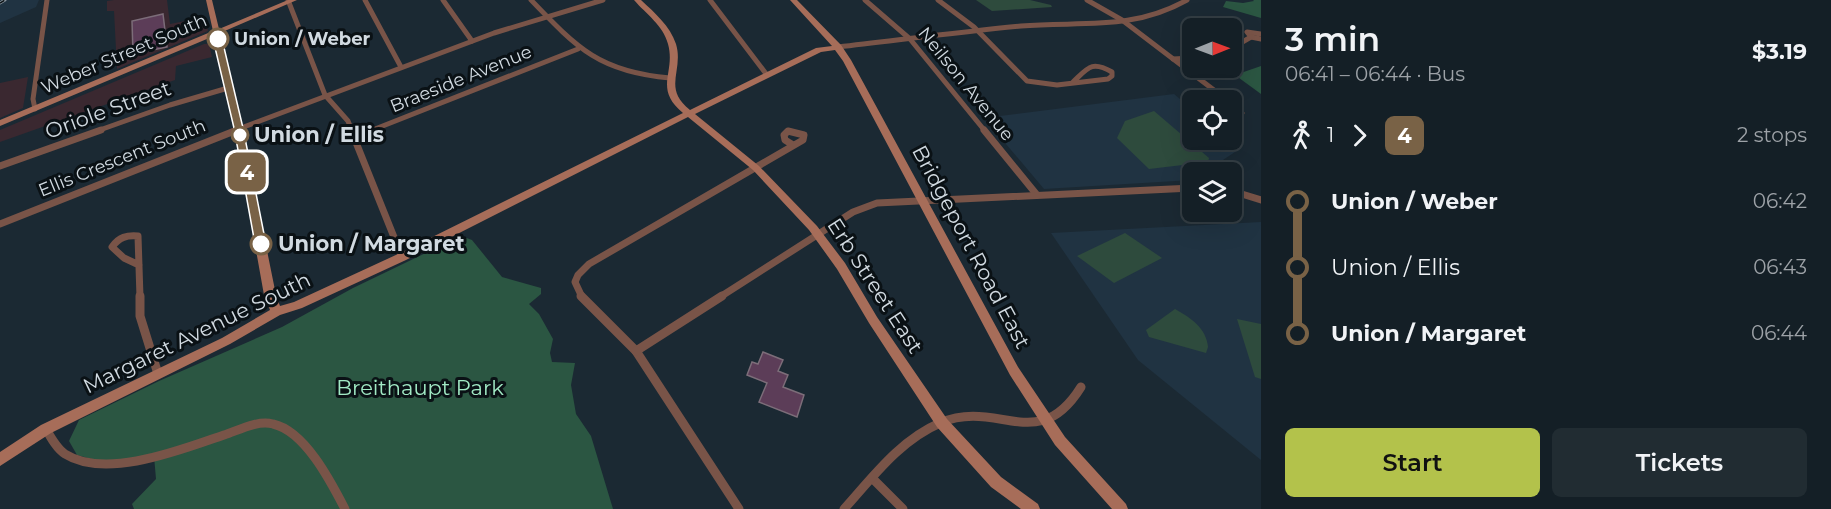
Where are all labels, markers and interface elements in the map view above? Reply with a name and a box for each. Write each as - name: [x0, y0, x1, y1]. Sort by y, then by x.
- street label: Weber Street South: [38, 9, 210, 99]
- north arrow: [1182, 18, 1242, 78]
- map controls: [1182, 18, 1242, 222]
- text: 3 min: [1285, 19, 1380, 59]
- street label: Neilson Avenue: [913, 23, 1019, 145]
- marker: Union / Weber: [207, 28, 229, 50]
- place label: Union / Weber: [234, 28, 371, 50]
- text: $3.19: [1752, 38, 1807, 65]
- street label: Braeside Avenue: [387, 40, 535, 117]
- text: 06:41 – 06:44 · Bus: [1285, 62, 1465, 86]
- street label: Oriole Street: [42, 75, 174, 144]
- button: locate: [1182, 90, 1242, 150]
- street label: Ellis Crescent South: [35, 114, 209, 202]
- icon: walk: [1285, 119, 1318, 152]
- icon: forward: [1343, 119, 1376, 152]
- place label: Union / Ellis: [254, 122, 384, 147]
- text: 1: [1327, 123, 1334, 147]
- text: 4: [1397, 123, 1412, 148]
- text: 2 stops: [1737, 123, 1807, 147]
- marker: Union / Ellis: [231, 126, 249, 144]
- street label: Bridgeport Road East: [907, 141, 1036, 353]
- line badge: 4: [228, 152, 266, 192]
- text: 4: [240, 160, 254, 185]
- button: layers: [1182, 162, 1242, 222]
- text: Union / Weber: [1331, 188, 1498, 215]
- text: 06:42: [1753, 189, 1807, 213]
- street label: Erb Street East: [822, 213, 928, 358]
- place label: Union / Margaret: [278, 231, 465, 256]
- marker: Union / Margaret: [250, 233, 272, 255]
- text: Union / Ellis: [1331, 254, 1460, 281]
- text: 06:43: [1753, 255, 1807, 279]
- street label: Margaret Avenue South: [79, 267, 315, 399]
- text: Union / Margaret: [1331, 320, 1526, 347]
- text: 06:44: [1751, 321, 1807, 345]
- park label: Breithaupt Park: [336, 375, 504, 400]
- button: Start: [1285, 428, 1540, 497]
- button: Tickets: [1552, 428, 1807, 497]

